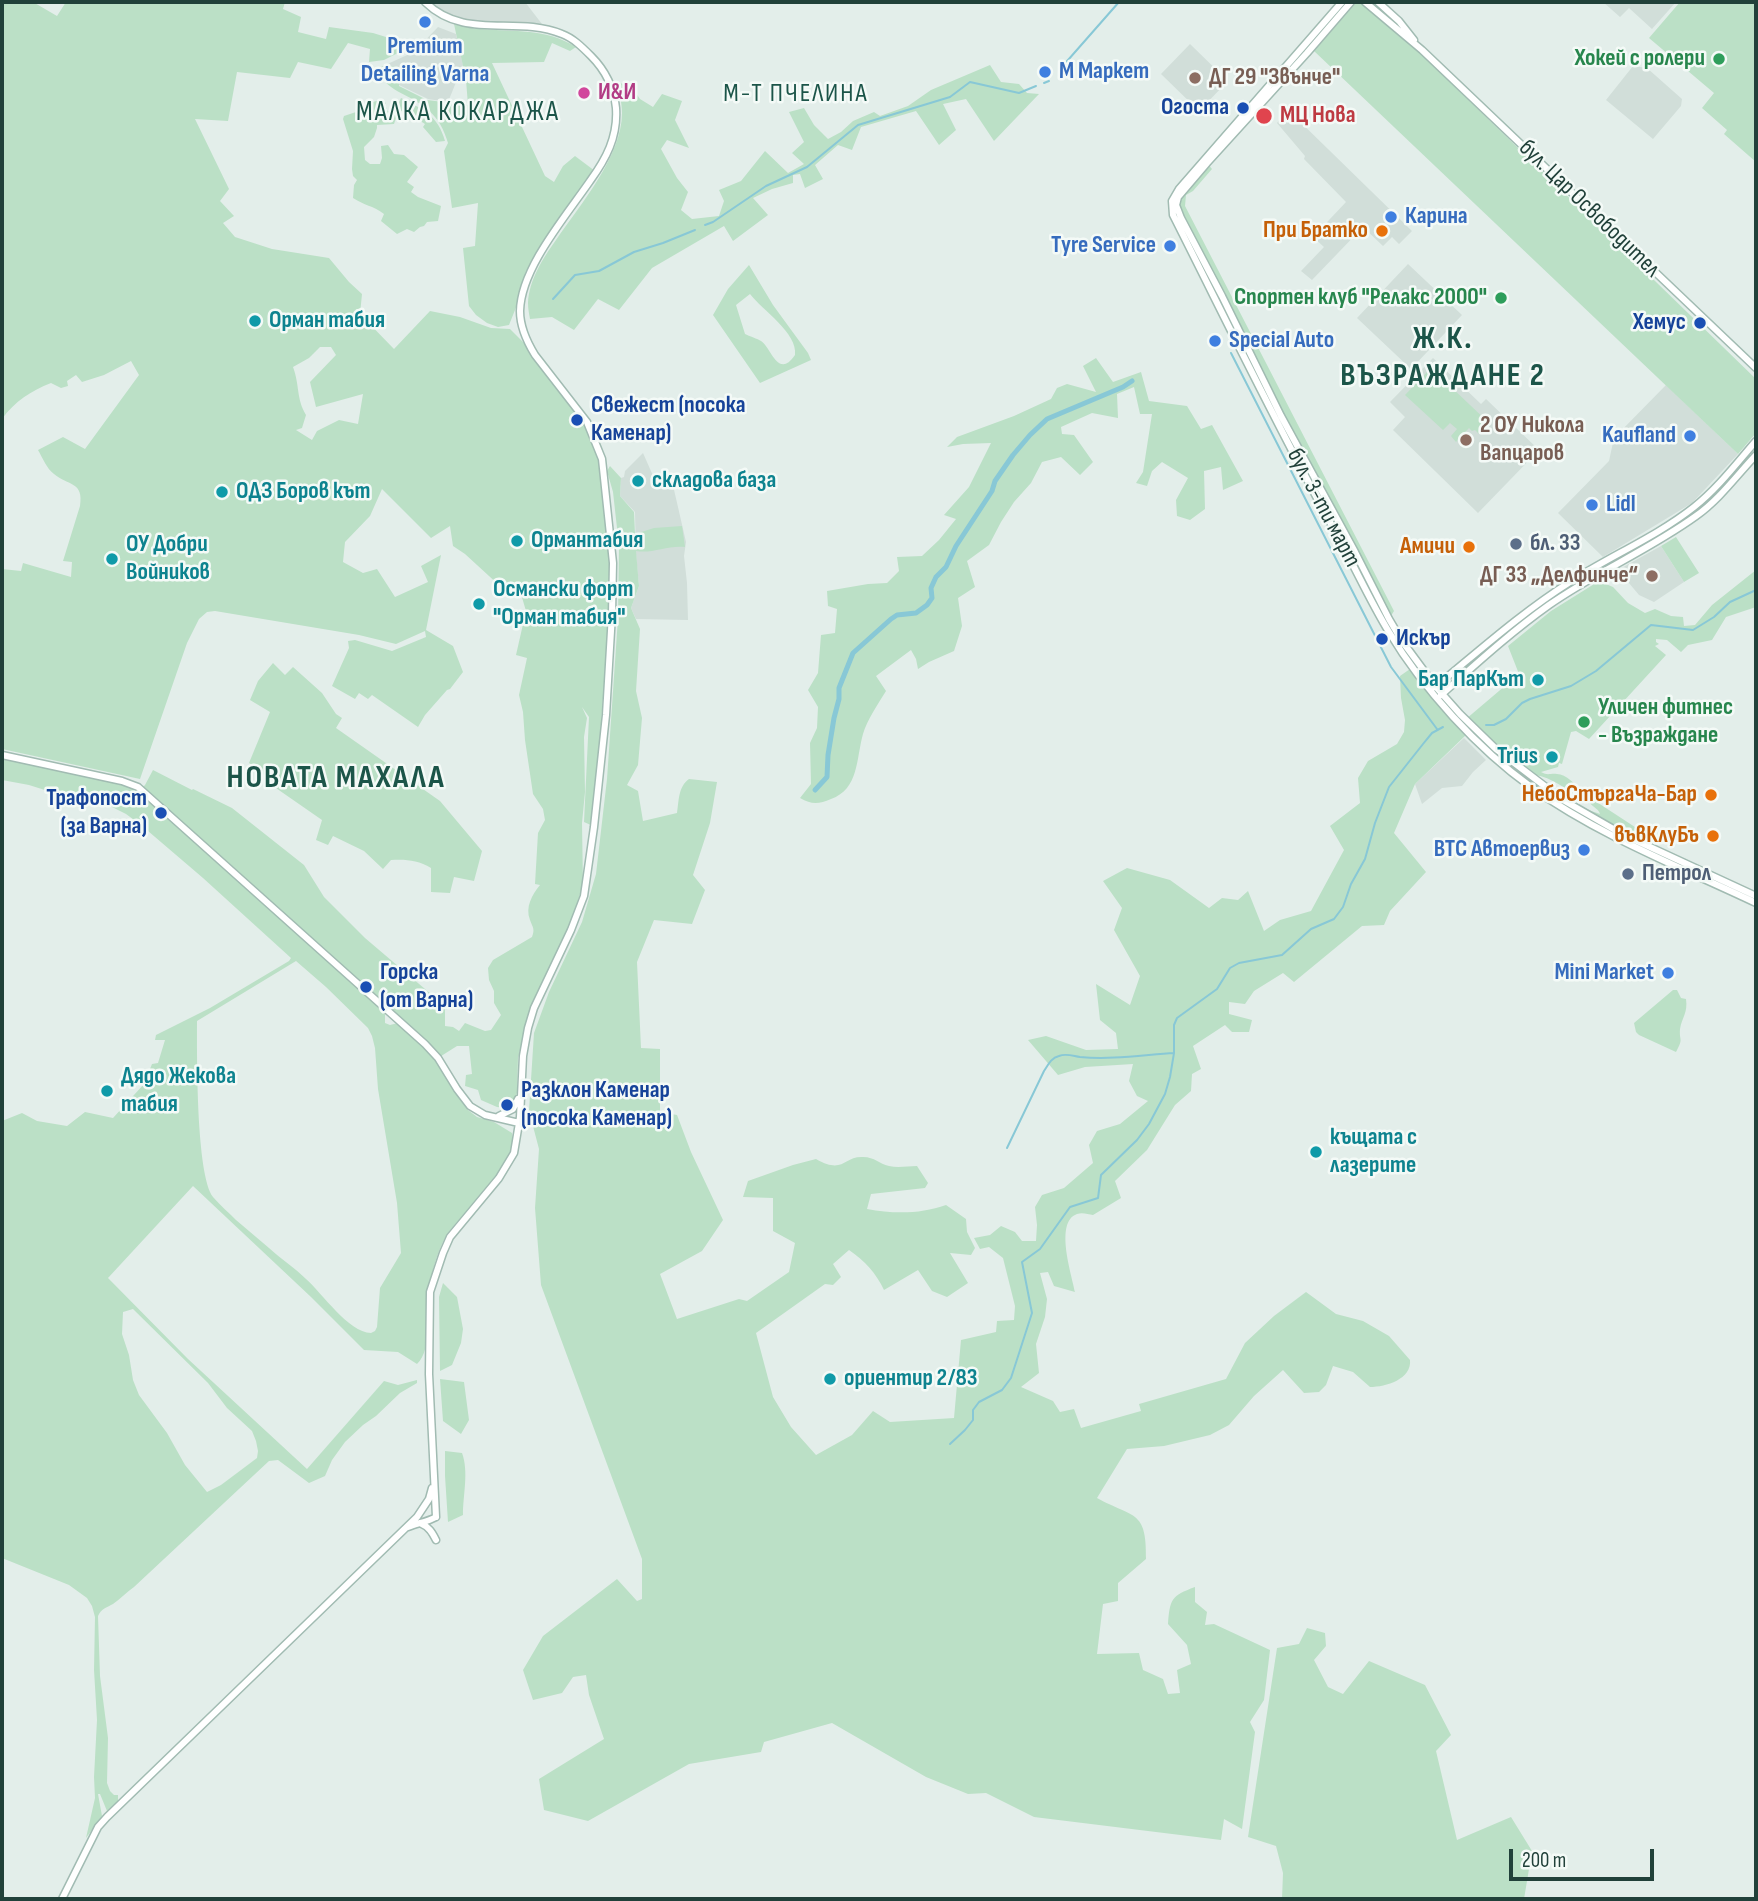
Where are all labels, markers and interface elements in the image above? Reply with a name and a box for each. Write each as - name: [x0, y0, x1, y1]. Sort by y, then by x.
- marker: Premium Detailing Varna: [417, 14, 433, 30]
- place label: Premium Detailing Varna: [361, 33, 489, 89]
- place label: Хокей с ролери: [1574, 45, 1705, 73]
- marker: Хокей с ролери: [1711, 51, 1727, 67]
- place label: М Маркет: [1059, 58, 1149, 86]
- marker: М Маркет: [1037, 64, 1053, 80]
- place label: ДГ 29 "Звънче": [1209, 64, 1340, 92]
- marker: ДГ 29 "Звънче": [1187, 70, 1203, 86]
- district label: М-Т ПЧЕЛИНА: [725, 78, 867, 110]
- place label: И&И: [598, 79, 636, 107]
- marker: И&И: [576, 85, 592, 101]
- place label: Огоста: [1161, 94, 1229, 122]
- district label: МАЛКА КОКАРДЖА: [358, 96, 558, 130]
- marker: Огоста: [1235, 100, 1251, 116]
- place label: МЦ Нова: [1280, 102, 1356, 130]
- marker: МЦ Нова: [1254, 106, 1274, 126]
- street label: бул. Цар Освободител: [1512, 134, 1666, 284]
- place label: Карина: [1405, 203, 1468, 231]
- marker: Карина: [1383, 209, 1399, 225]
- place label: При Братко: [1263, 217, 1368, 245]
- marker: При Братко: [1374, 223, 1390, 239]
- place label: Tyre Service: [1051, 232, 1156, 260]
- marker: Tyre Service: [1162, 238, 1178, 254]
- place label: Спортен клуб "Релакс 2000": [1234, 284, 1487, 312]
- marker: Спортен клуб "Релакс 2000": [1493, 290, 1509, 306]
- place label: Орман табия: [269, 307, 385, 335]
- place label: Хемус: [1633, 309, 1686, 337]
- marker: Орман табия: [247, 313, 263, 329]
- marker: Хемус: [1692, 315, 1708, 331]
- district label: Ж.К. ВЪЗРАЖДАНЕ 2: [1342, 321, 1544, 396]
- place label: Special Auto: [1229, 327, 1334, 355]
- marker: Special Auto: [1207, 333, 1223, 349]
- place label: Свежест (посока Каменар): [591, 392, 745, 448]
- marker: Свежест (посока Каменар): [569, 412, 585, 428]
- place label: 2 ОУ Никола Вапцаров: [1480, 412, 1584, 468]
- place label: Kaufland: [1602, 422, 1676, 450]
- marker: Kaufland: [1682, 428, 1698, 444]
- marker: 2 ОУ Никола Вапцаров: [1458, 432, 1474, 448]
- street label: бул. 3-ти март: [1280, 444, 1366, 572]
- place label: складова база: [652, 467, 776, 495]
- marker: складова база: [630, 473, 646, 489]
- place label: ОДЗ Боров кът: [236, 478, 370, 506]
- marker: ОДЗ Боров кът: [214, 484, 230, 500]
- place label: Lidl: [1606, 491, 1636, 519]
- marker: Lidl: [1584, 497, 1600, 513]
- place label: Ормантабия: [531, 527, 643, 555]
- place label: бл. 33: [1530, 530, 1580, 558]
- place label: ОУ Добри Войников: [126, 531, 210, 587]
- marker: Ормантабия: [509, 533, 525, 549]
- place label: Амичи: [1400, 533, 1455, 561]
- marker: бл. 33: [1508, 536, 1524, 552]
- marker: Амичи: [1461, 539, 1477, 555]
- marker: ОУ Добри Войников: [104, 551, 120, 567]
- place label: ДГ 33 „Делфинче“: [1480, 562, 1638, 590]
- marker: ДГ 33 „Делфинче“: [1644, 568, 1660, 584]
- place label: Османски форт "Орман табия": [493, 576, 633, 632]
- marker: Османски форт "Орман табия": [471, 596, 487, 612]
- place label: Искър: [1396, 625, 1451, 653]
- marker: Искър: [1374, 631, 1390, 647]
- place label: Бар ПарКът: [1418, 666, 1524, 694]
- marker: Бар ПарКът: [1530, 672, 1546, 688]
- place label: Уличен фитнес - Възраждане: [1598, 694, 1733, 750]
- marker: Уличен фитнес - Възраждане: [1576, 714, 1592, 730]
- place label: Trius: [1497, 743, 1538, 771]
- marker: Trius: [1544, 749, 1560, 765]
- district label: НОВАТА МАХАЛА: [228, 760, 444, 798]
- place label: НебоСтъргаЧа-Бар: [1522, 781, 1697, 809]
- place label: Трафопост (за Варна): [46, 785, 147, 841]
- marker: НебоСтъргаЧа-Бар: [1703, 787, 1719, 803]
- marker: Трафопост (за Варна): [153, 805, 169, 821]
- place label: въвКлуБъ: [1614, 822, 1699, 850]
- marker: въвКлуБъ: [1705, 828, 1721, 844]
- place label: ВТС Автоервиз: [1434, 836, 1570, 864]
- marker: ВТС Автоервиз: [1576, 842, 1592, 858]
- place label: Петрол: [1642, 860, 1711, 888]
- marker: Петрол: [1620, 866, 1636, 882]
- place label: Горска (от Варна): [380, 959, 473, 1015]
- place label: Mini Market: [1554, 959, 1654, 987]
- marker: Mini Market: [1660, 965, 1676, 981]
- marker: Горска (от Варна): [358, 979, 374, 995]
- place label: Дядо Жекова табия: [121, 1063, 236, 1119]
- place label: Разклон Каменар (посока Каменар): [521, 1077, 672, 1133]
- marker: Дядо Жекова табия: [99, 1083, 115, 1099]
- marker: Разклон Каменар (посока Каменар): [499, 1097, 515, 1113]
- place label: къщата с лазерите: [1330, 1124, 1417, 1180]
- marker: къщата с лазерите: [1308, 1144, 1324, 1160]
- place label: ориентир 2/83: [844, 1365, 978, 1393]
- marker: ориентир 2/83: [822, 1371, 838, 1387]
- scale bar: [1513, 1834, 1658, 1878]
- text: 200 m: [1522, 1848, 1566, 1873]

